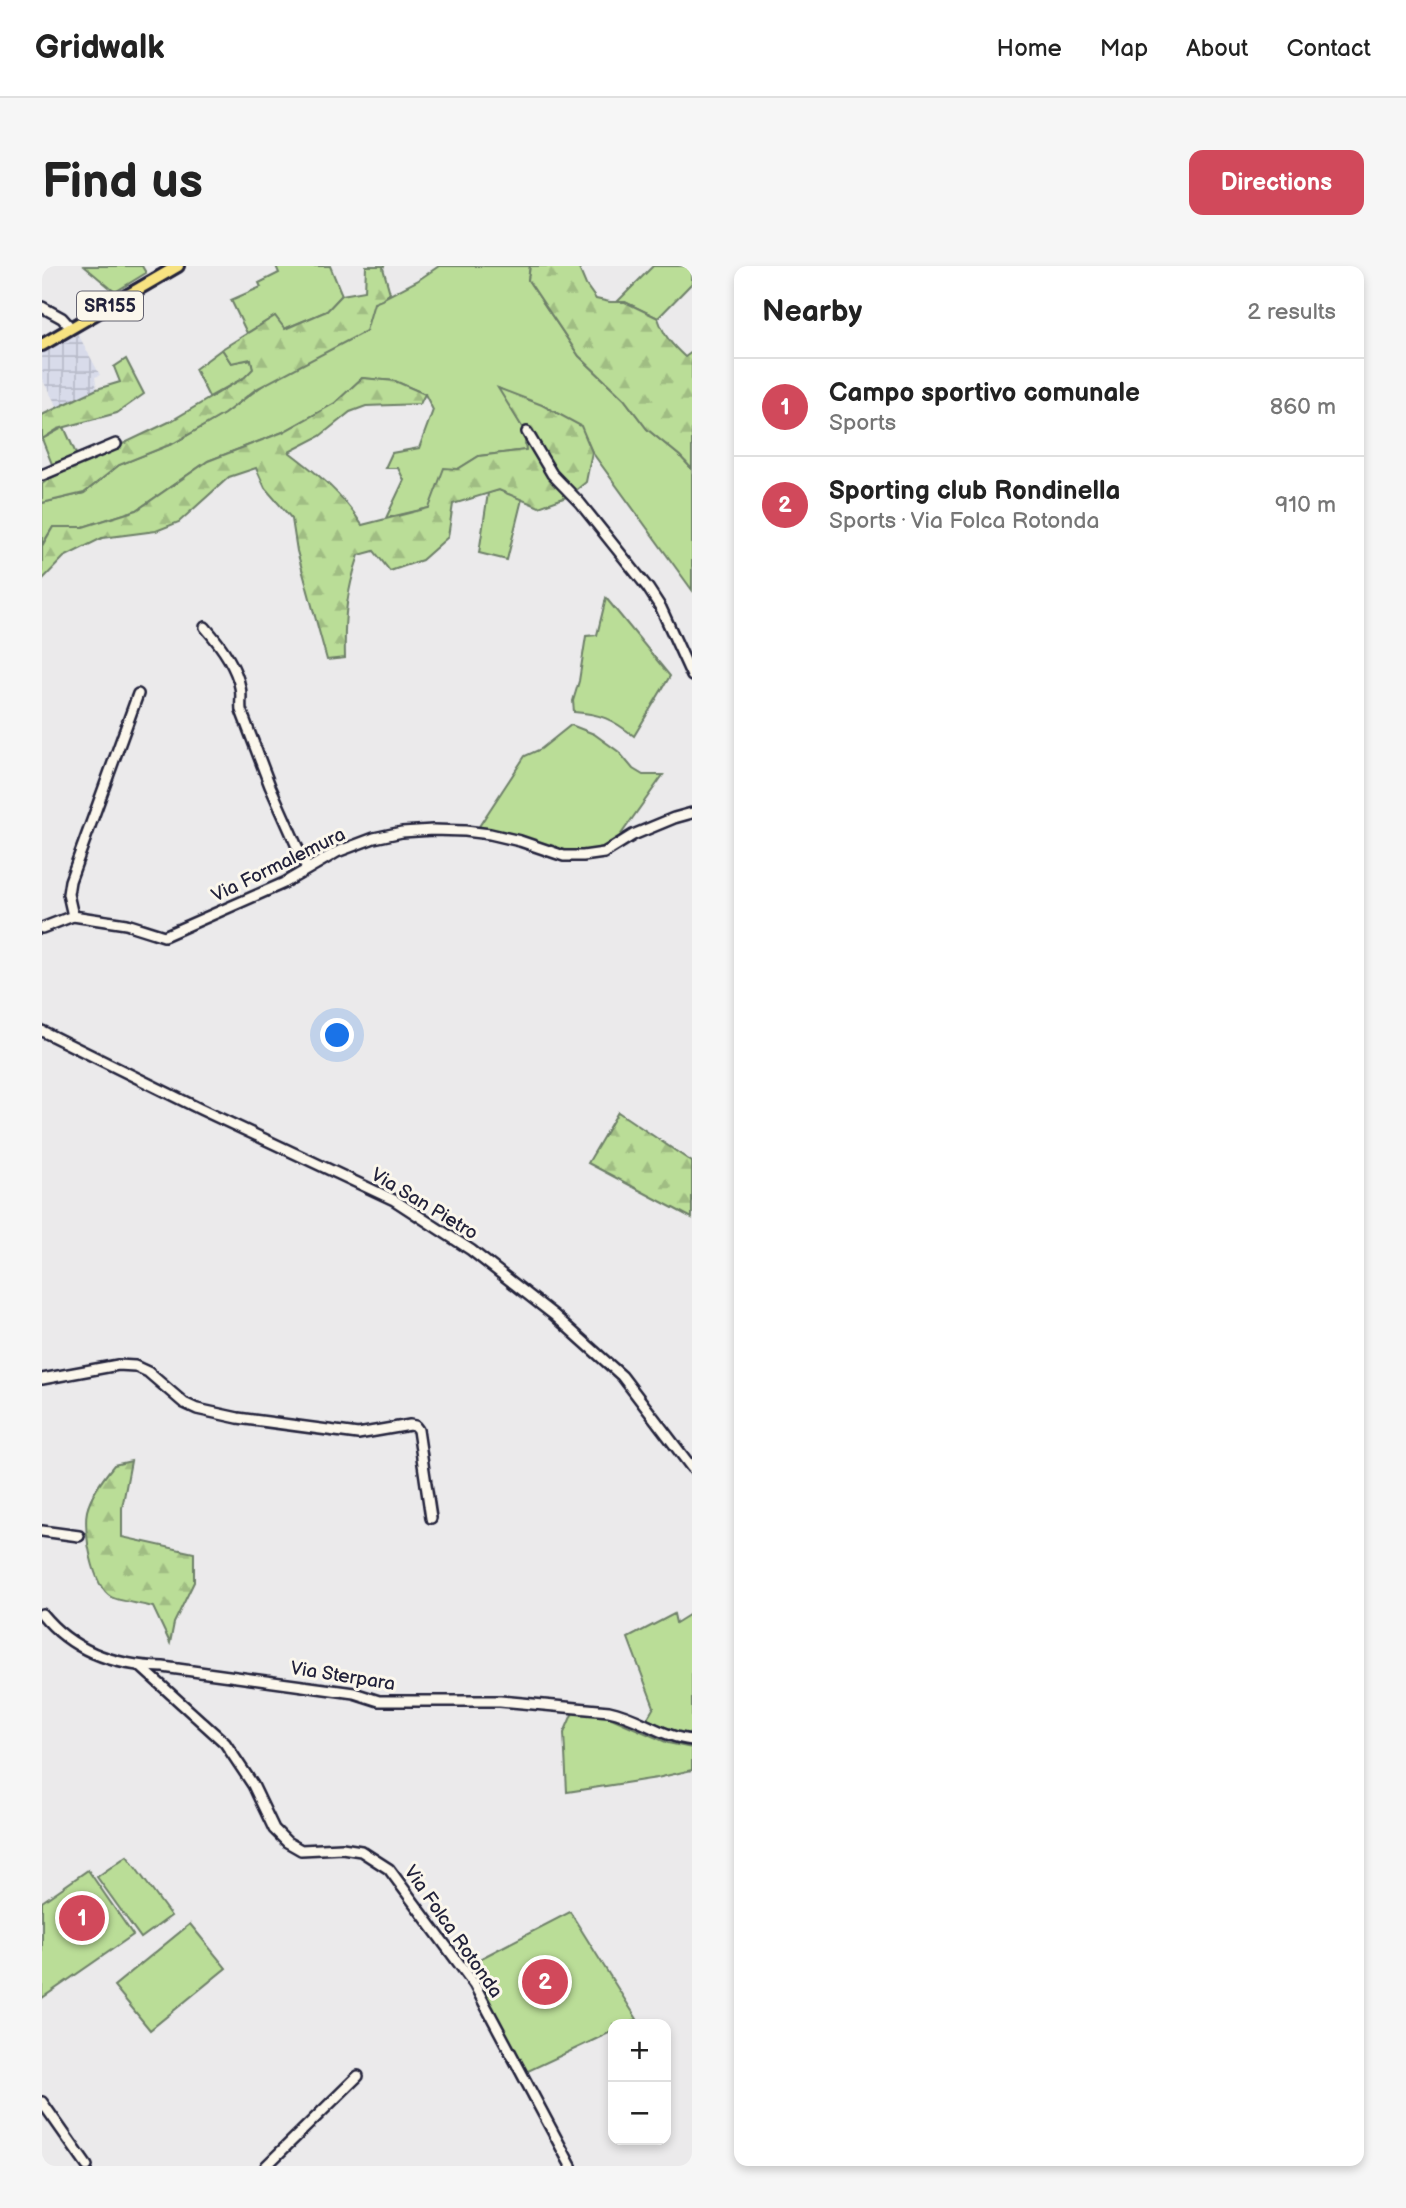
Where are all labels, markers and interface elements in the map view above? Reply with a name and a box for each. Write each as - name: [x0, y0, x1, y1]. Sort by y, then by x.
- text: Gridwalk: [35, 28, 165, 68]
- text: Home: [997, 34, 1062, 63]
- text: Map: [1100, 34, 1148, 63]
- text: About: [1186, 34, 1248, 63]
- text: Contact: [1286, 34, 1371, 63]
- button: Directions: [1189, 150, 1364, 215]
- text: Find us: [42, 153, 203, 212]
- road number: SR155: [77, 292, 143, 321]
- text: Nearby: [762, 294, 862, 330]
- text: 2 results: [1247, 298, 1336, 326]
- text: Campo sportivo comunale: [829, 378, 1140, 409]
- text: 1: [780, 393, 790, 421]
- text: 860 m: [1270, 393, 1336, 421]
- text: Sports: [829, 409, 896, 437]
- text: Sporting club Rondinella: [829, 476, 1120, 507]
- text: 2: [778, 491, 792, 519]
- text: 910 m: [1275, 491, 1336, 519]
- text: Sports · Via Folca Rotonda: [829, 507, 1099, 535]
- street label: Via Formalemura: [208, 823, 349, 908]
- your location: [320, 1018, 354, 1052]
- street label: Via San Pietro: [367, 1163, 482, 1245]
- street label: Via Sterpara: [289, 1657, 397, 1696]
- street label: Via Folca Rotonda: [399, 1861, 507, 2002]
- pin: 1: [59, 1892, 105, 1944]
- pin: 2: [522, 1956, 568, 2008]
- map controls: [608, 2019, 671, 2145]
- button: +: [608, 2019, 671, 2082]
- button: −: [608, 2082, 671, 2145]

